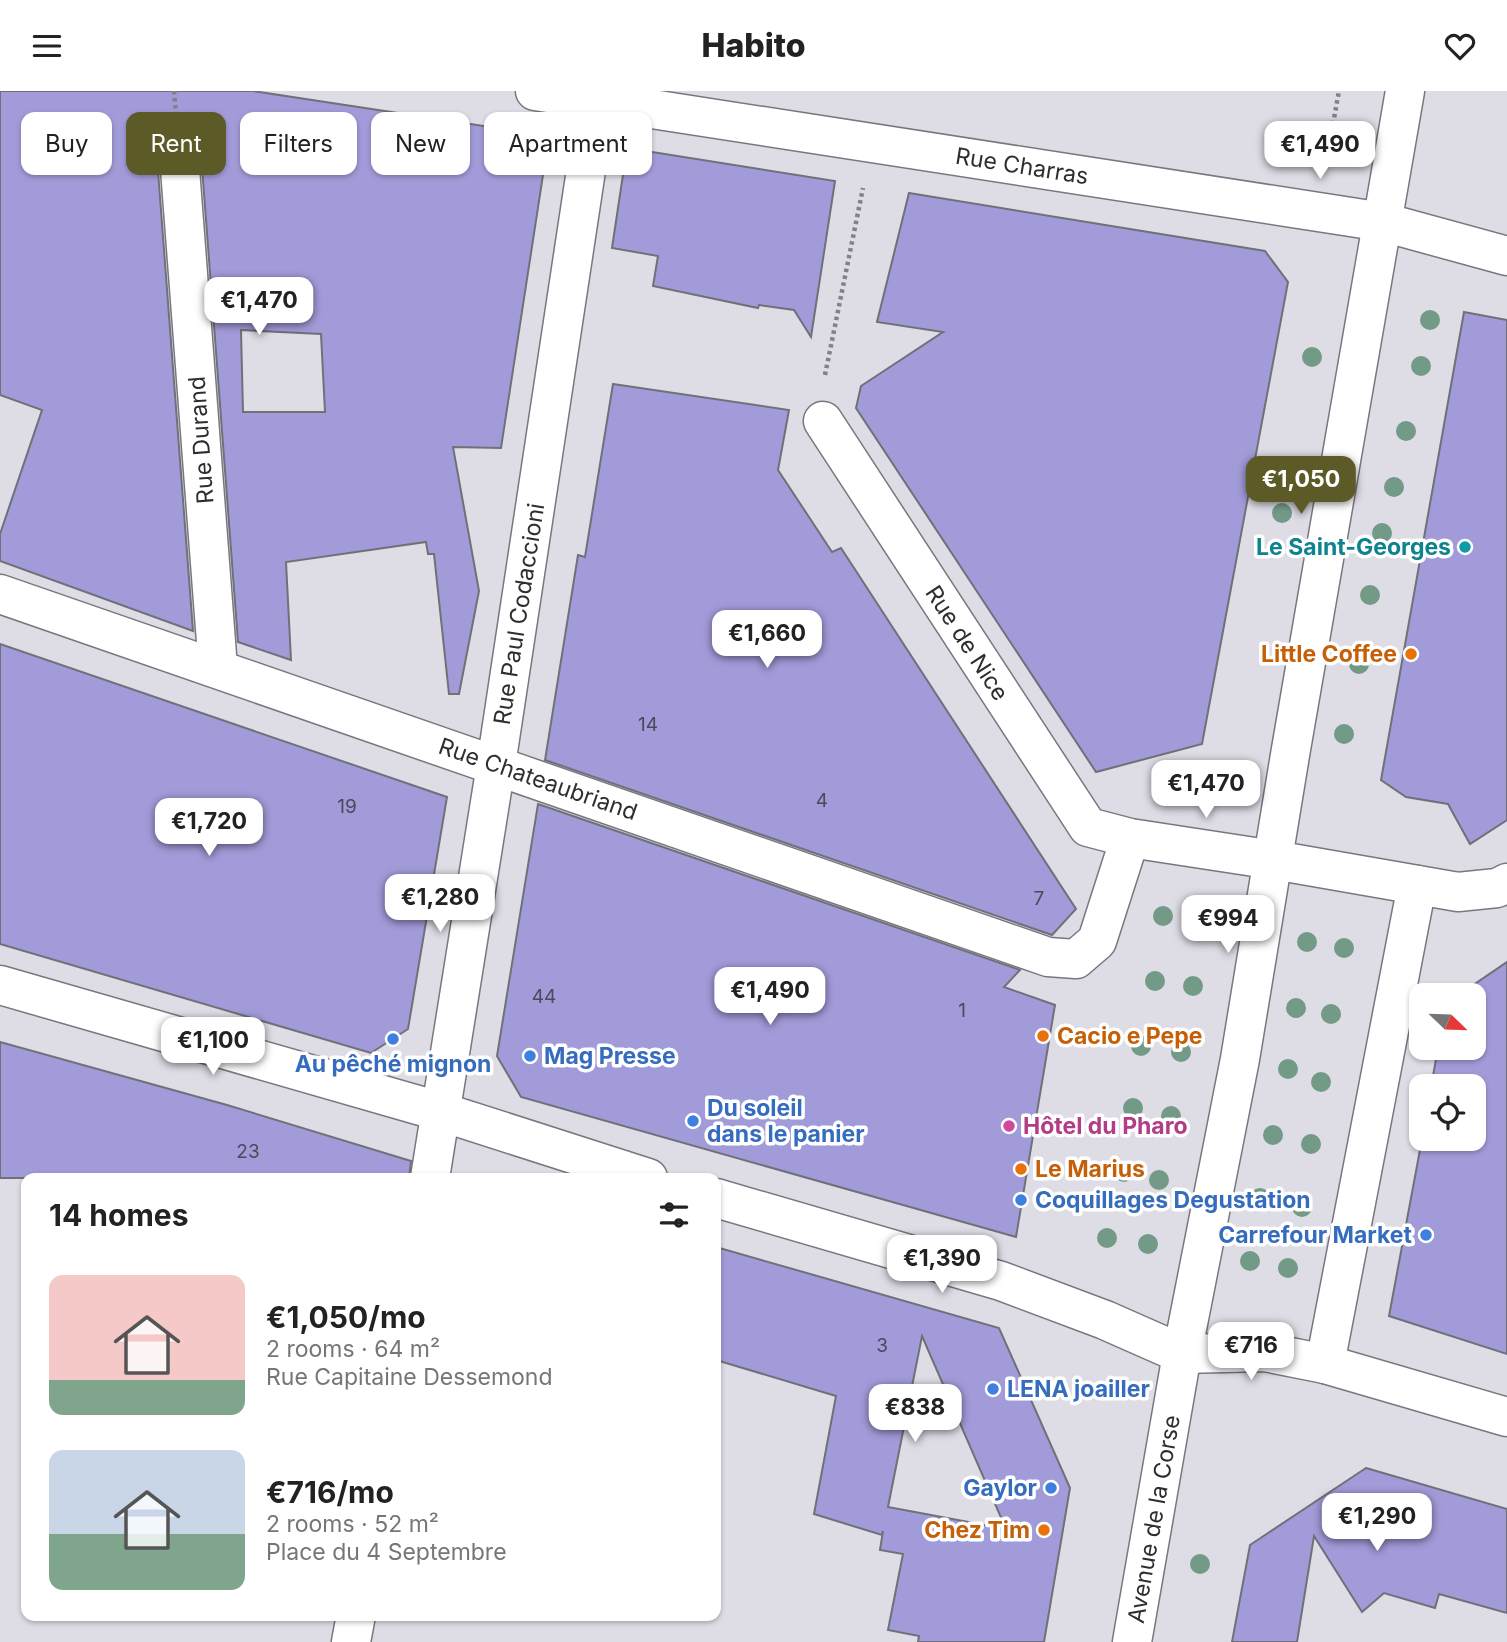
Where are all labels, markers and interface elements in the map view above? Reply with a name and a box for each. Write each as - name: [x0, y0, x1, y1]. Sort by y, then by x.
- text: Habito: [702, 26, 805, 65]
- icon: menu: [28, 27, 66, 65]
- icon: heart: [1441, 27, 1479, 65]
- chip: Buy: [21, 112, 112, 175]
- chip: Rent: [126, 112, 226, 175]
- chip: Filters: [240, 112, 357, 175]
- chip: New: [371, 112, 470, 175]
- chip: Apartment: [484, 112, 652, 175]
- pin: €1,490: [1263, 122, 1377, 181]
- text: €1,490: [1280, 130, 1360, 158]
- street label: Rue Charras: [953, 142, 1091, 190]
- pin: €1,470: [202, 278, 316, 337]
- text: €1,470: [220, 286, 298, 314]
- street label: Rue Durand: [183, 375, 219, 505]
- pin: €1,050: [1244, 457, 1358, 516]
- text: €1,050: [1262, 465, 1340, 493]
- street label: Rue Paul Codaccioni: [488, 501, 550, 727]
- place label: Le Saint-Georges: [1256, 533, 1451, 561]
- marker: Le Saint-Georges: [1457, 539, 1473, 555]
- street label: Rue de Nice: [919, 580, 1015, 706]
- pin: €1,660: [710, 611, 824, 670]
- text: €1,660: [728, 619, 806, 647]
- place label: Little Coffee: [1261, 640, 1397, 668]
- marker: Little Coffee: [1403, 646, 1419, 662]
- house number: 14: [638, 713, 658, 736]
- street label: Rue Chateaubriand: [435, 732, 641, 826]
- pin: €1,470: [1149, 761, 1263, 820]
- text: €1,470: [1167, 769, 1245, 797]
- house number: 4: [816, 789, 828, 812]
- house number: 19: [337, 795, 357, 818]
- pin: €1,720: [152, 799, 266, 858]
- text: €1,720: [171, 807, 247, 835]
- pin: €1,280: [383, 875, 497, 934]
- text: €1,280: [401, 883, 479, 911]
- house number: 7: [1034, 887, 1044, 910]
- pin: €994: [1187, 895, 1269, 955]
- text: €994: [1197, 904, 1259, 932]
- pin: €1,490: [713, 967, 827, 1027]
- text: €1,490: [730, 976, 810, 1004]
- north arrow: [1409, 983, 1486, 1061]
- map controls: [1409, 983, 1486, 1151]
- house number: 44: [532, 985, 556, 1008]
- house number: 1: [958, 999, 966, 1022]
- pin: €1,100: [156, 1017, 270, 1077]
- place label: Cacio e Pepe: [1057, 1022, 1202, 1050]
- text: €1,100: [177, 1026, 249, 1054]
- marker: Cacio e Pepe: [1035, 1028, 1051, 1044]
- marker: Au pêché mignon: [385, 1031, 401, 1047]
- place label: Mag Presse: [544, 1042, 676, 1070]
- marker: Mag Presse: [522, 1048, 538, 1064]
- place label: Au pêché mignon: [295, 1050, 491, 1078]
- button: locate: [1409, 1074, 1486, 1151]
- place label: Du soleil dans le panier: [707, 1094, 865, 1148]
- place label: Hôtel du Pharo: [1023, 1112, 1188, 1140]
- marker: Du soleil dans le panier: [685, 1113, 701, 1129]
- marker: Hôtel du Pharo: [1001, 1118, 1017, 1134]
- house number: 23: [236, 1140, 260, 1163]
- place label: Le Marius: [1035, 1155, 1145, 1183]
- marker: Le Marius: [1013, 1161, 1029, 1177]
- place label: Coquillages Degustation: [1035, 1186, 1311, 1214]
- marker: Coquillages Degustation: [1013, 1192, 1029, 1208]
- icon: filters: [655, 1196, 693, 1234]
- text: 14 homes: [49, 1197, 188, 1233]
- place label: Carrefour Market: [1218, 1221, 1413, 1249]
- marker: Carrefour Market: [1418, 1227, 1434, 1243]
- pin: €1,390: [885, 1235, 999, 1295]
- text: €1,390: [903, 1244, 981, 1272]
- text: €1,050/mo: [266, 1299, 426, 1335]
- icon: home: [105, 1303, 189, 1387]
- pin: €716: [1210, 1323, 1292, 1382]
- text: €716: [1224, 1331, 1278, 1359]
- house number: 3: [876, 1334, 888, 1357]
- text: 2 rooms · 64 m²: [266, 1335, 440, 1363]
- text: Rue Capitaine Dessemond: [266, 1363, 553, 1391]
- place label: LENA joailler: [1007, 1375, 1150, 1403]
- marker: LENA joailler: [985, 1381, 1001, 1397]
- pin: €838: [874, 1385, 956, 1444]
- text: €838: [885, 1393, 945, 1421]
- street label: Avenue de la Corse: [1122, 1413, 1186, 1625]
- text: €716/mo: [266, 1474, 394, 1510]
- place label: Gaylor: [963, 1474, 1037, 1502]
- icon: home: [105, 1478, 189, 1562]
- marker: Gaylor: [1043, 1480, 1059, 1496]
- pin: €1,290: [1320, 1493, 1434, 1553]
- text: €1,290: [1338, 1502, 1416, 1530]
- text: 2 rooms · 52 m²: [266, 1510, 439, 1538]
- place label: Chez Tim: [924, 1516, 1030, 1544]
- marker: Chez Tim: [1036, 1522, 1052, 1538]
- text: Place du 4 Septembre: [266, 1538, 507, 1566]

